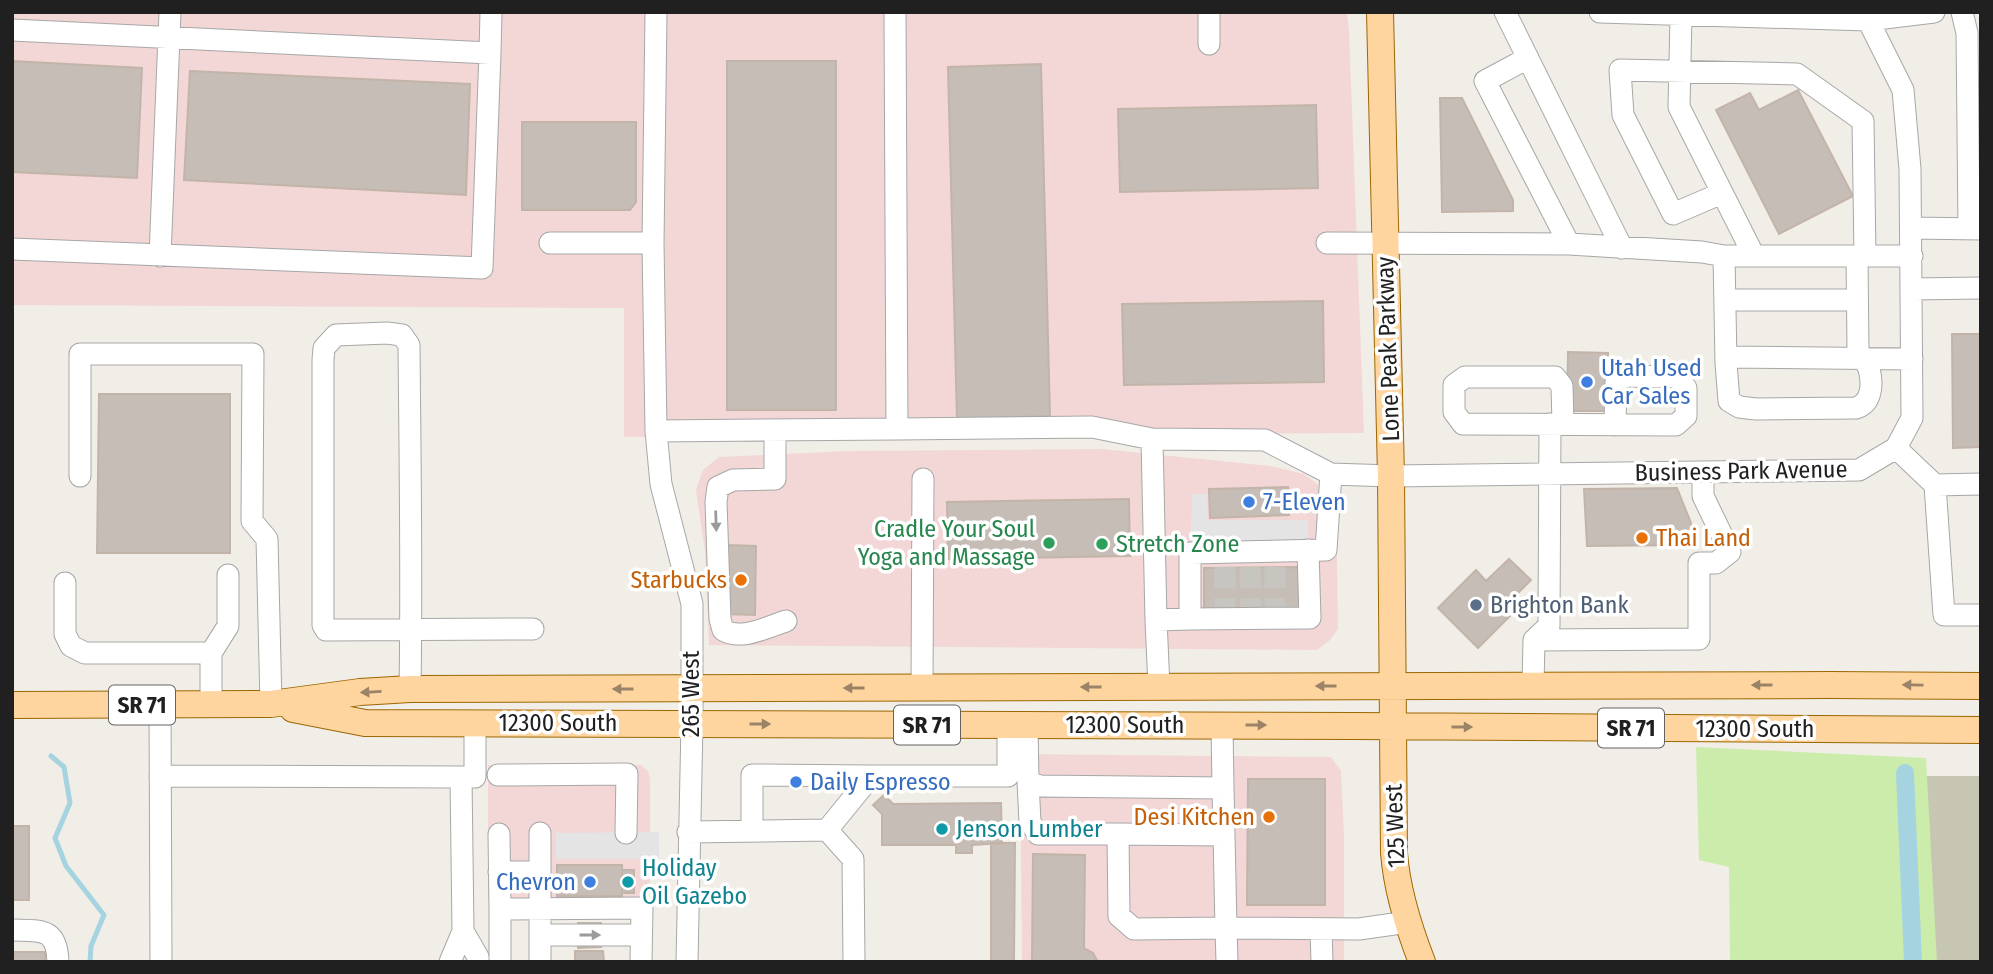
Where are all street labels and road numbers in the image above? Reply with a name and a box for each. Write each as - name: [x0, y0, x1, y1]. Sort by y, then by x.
- street label: Lone Peak Parkway: [1371, 256, 1405, 442]
- street label: Business Park Avenue: [1634, 455, 1848, 487]
- street label: 265 West: [677, 650, 705, 737]
- road number: SR 71: [109, 685, 175, 724]
- road number: SR 71: [894, 706, 960, 744]
- road number: SR 71: [1598, 708, 1664, 748]
- street label: 12300 South: [499, 709, 617, 737]
- street label: 12300 South: [1066, 711, 1184, 739]
- street label: 12300 South: [1696, 715, 1814, 743]
- street label: 125 West: [1380, 783, 1410, 869]

